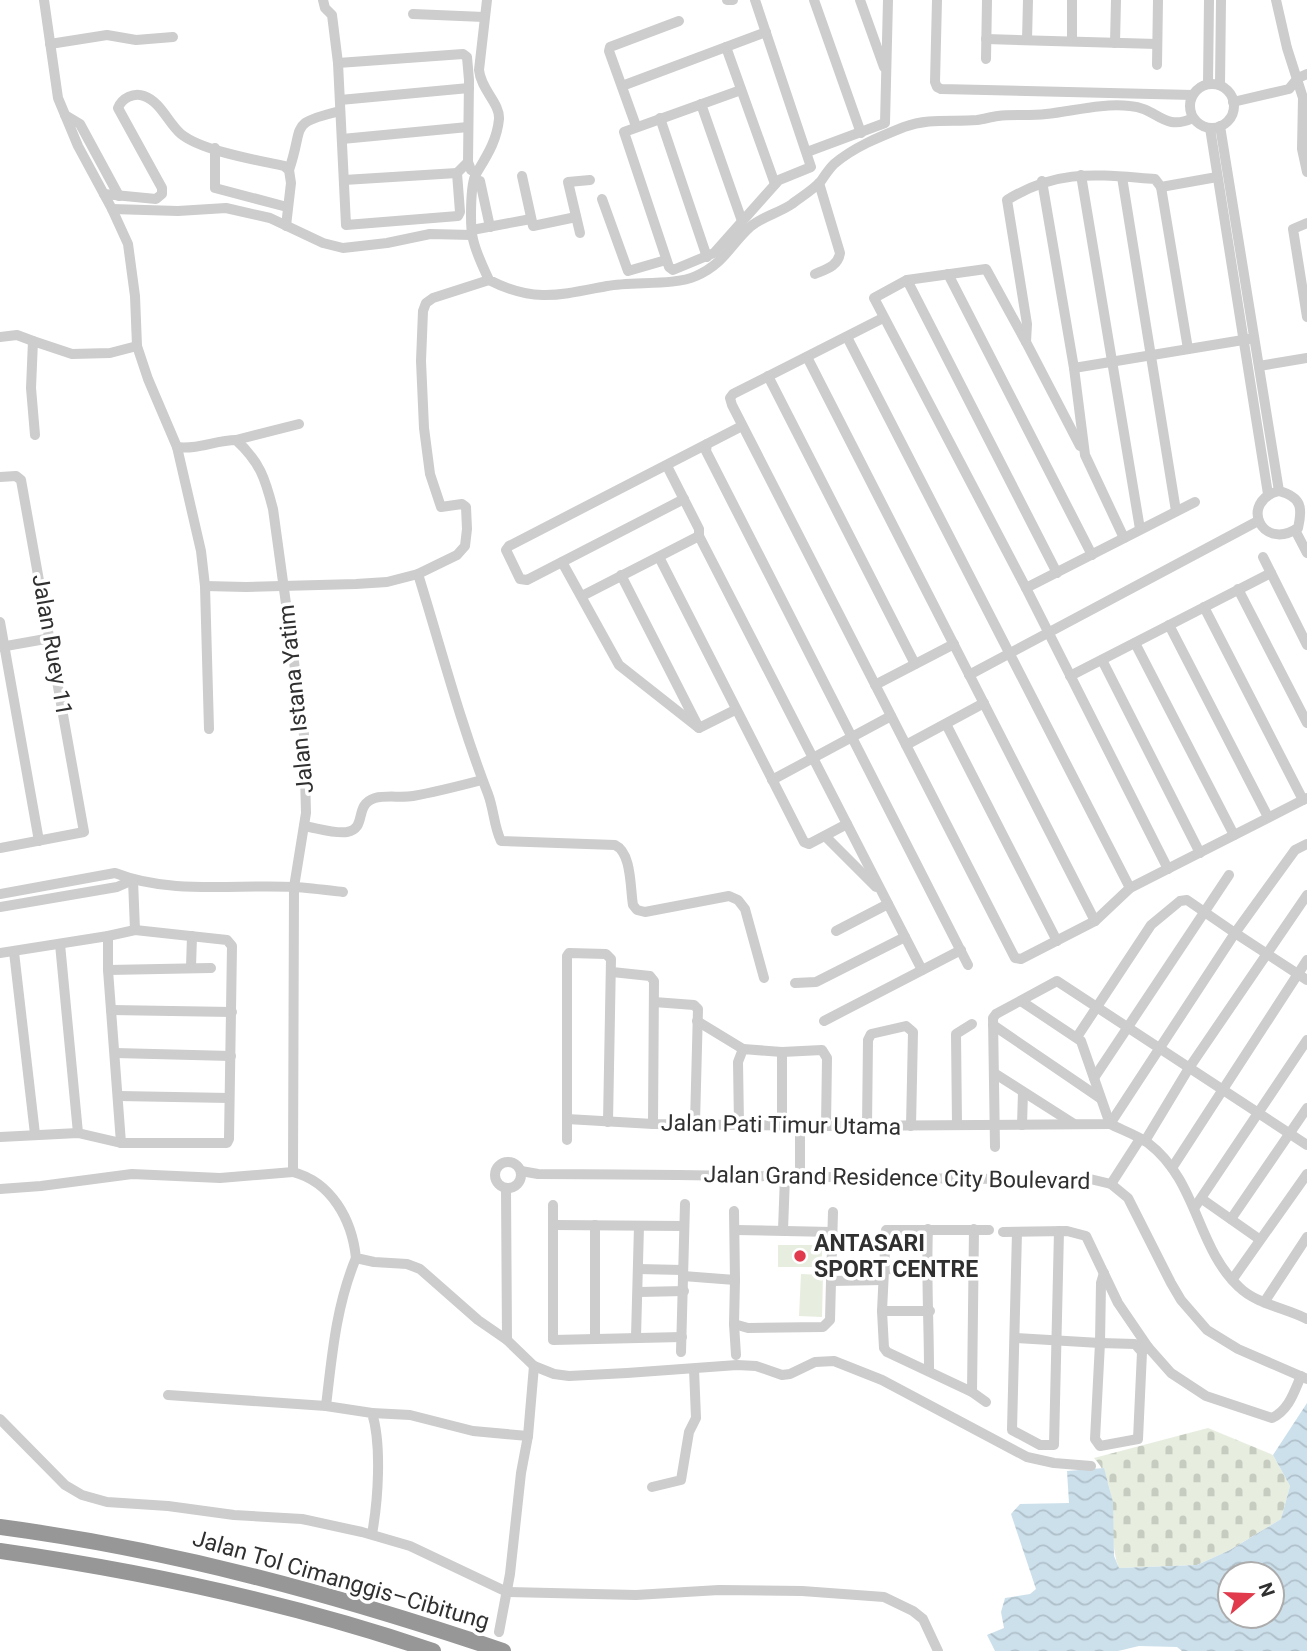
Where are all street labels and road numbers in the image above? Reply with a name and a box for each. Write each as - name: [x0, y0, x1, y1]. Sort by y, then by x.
- street label: Jalan Ruey 11: [26, 572, 78, 718]
- street label: Jalan Istana Yatim: [273, 603, 319, 795]
- street label: Jalan Pati Timur Utama: [661, 1109, 901, 1141]
- street label: Jalan Grand Residence City Boulevard: [703, 1161, 1091, 1195]
- street label: Jalan Tol Cimanggis–Cibitung: [189, 1525, 493, 1635]

